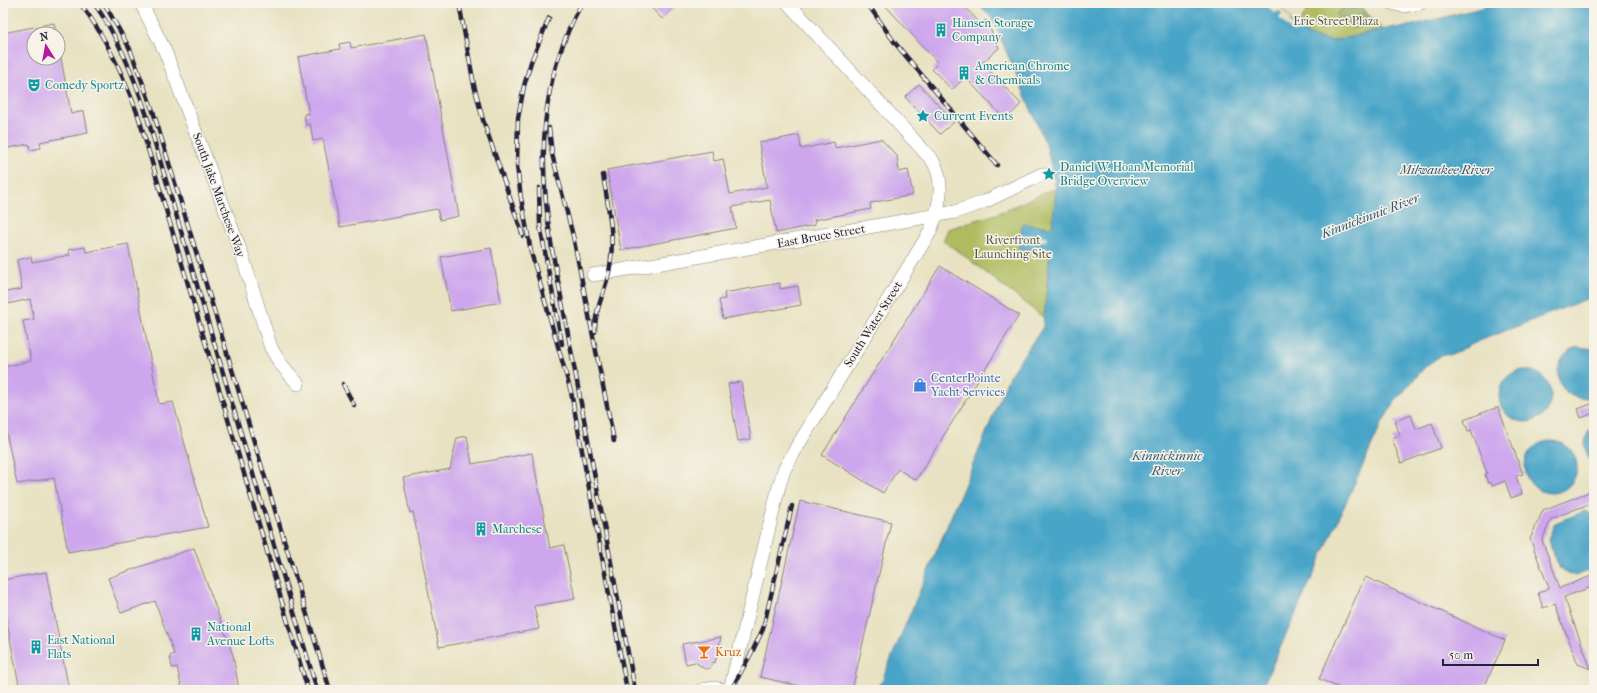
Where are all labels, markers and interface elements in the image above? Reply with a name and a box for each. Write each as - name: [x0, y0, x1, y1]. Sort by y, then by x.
- park label: Erie Street Plaza: [1293, 14, 1379, 28]
- place label: Hansen Storage Company: [952, 16, 1033, 44]
- building icon: Hansen Storage Company: [933, 22, 949, 38]
- north arrow: [26, 26, 66, 66]
- text: N: [39, 29, 50, 44]
- place label: American Chrome & Chemicals: [974, 59, 1069, 87]
- building icon: American Chrome & Chemicals: [956, 65, 972, 81]
- theatre icon: Comedy Sportz: [26, 77, 42, 93]
- place label: Comedy Sportz: [45, 78, 124, 92]
- place icon: Current Events: [915, 108, 931, 124]
- place label: Current Events: [934, 109, 1014, 123]
- street label: South Jake Marchese Way: [190, 131, 248, 260]
- place label: Daniel W. Hoan Memorial Bridge Overview: [1060, 160, 1194, 188]
- water label: Milwaukee River: [1399, 162, 1494, 177]
- place icon: Daniel W. Hoan Memorial Bridge Overview: [1041, 166, 1057, 182]
- water label: Kinnickinnic River: [1318, 189, 1423, 241]
- street label: East Bruce Street: [776, 221, 867, 251]
- park label: Riverfront Launching Site: [974, 233, 1052, 261]
- street label: South Water Street: [841, 278, 905, 370]
- place label: CenterPointe Yacht Services: [930, 371, 1005, 399]
- shop icon: CenterPointe Yacht Services: [912, 377, 928, 393]
- water label: Kinnickinnic River: [1131, 448, 1203, 478]
- building icon: Marchese: [473, 521, 489, 537]
- place label: Marchese: [492, 522, 542, 536]
- place label: National Avenue Lofts: [206, 620, 275, 648]
- building icon: National Avenue Lofts: [188, 626, 204, 642]
- place label: East National Flats: [47, 633, 116, 661]
- building icon: East National Flats: [28, 639, 44, 655]
- scale bar: [1443, 641, 1538, 667]
- bar icon: Kruz: [696, 644, 712, 660]
- place label: Kruz: [715, 645, 742, 659]
- text: 50 m: [1449, 648, 1473, 662]

